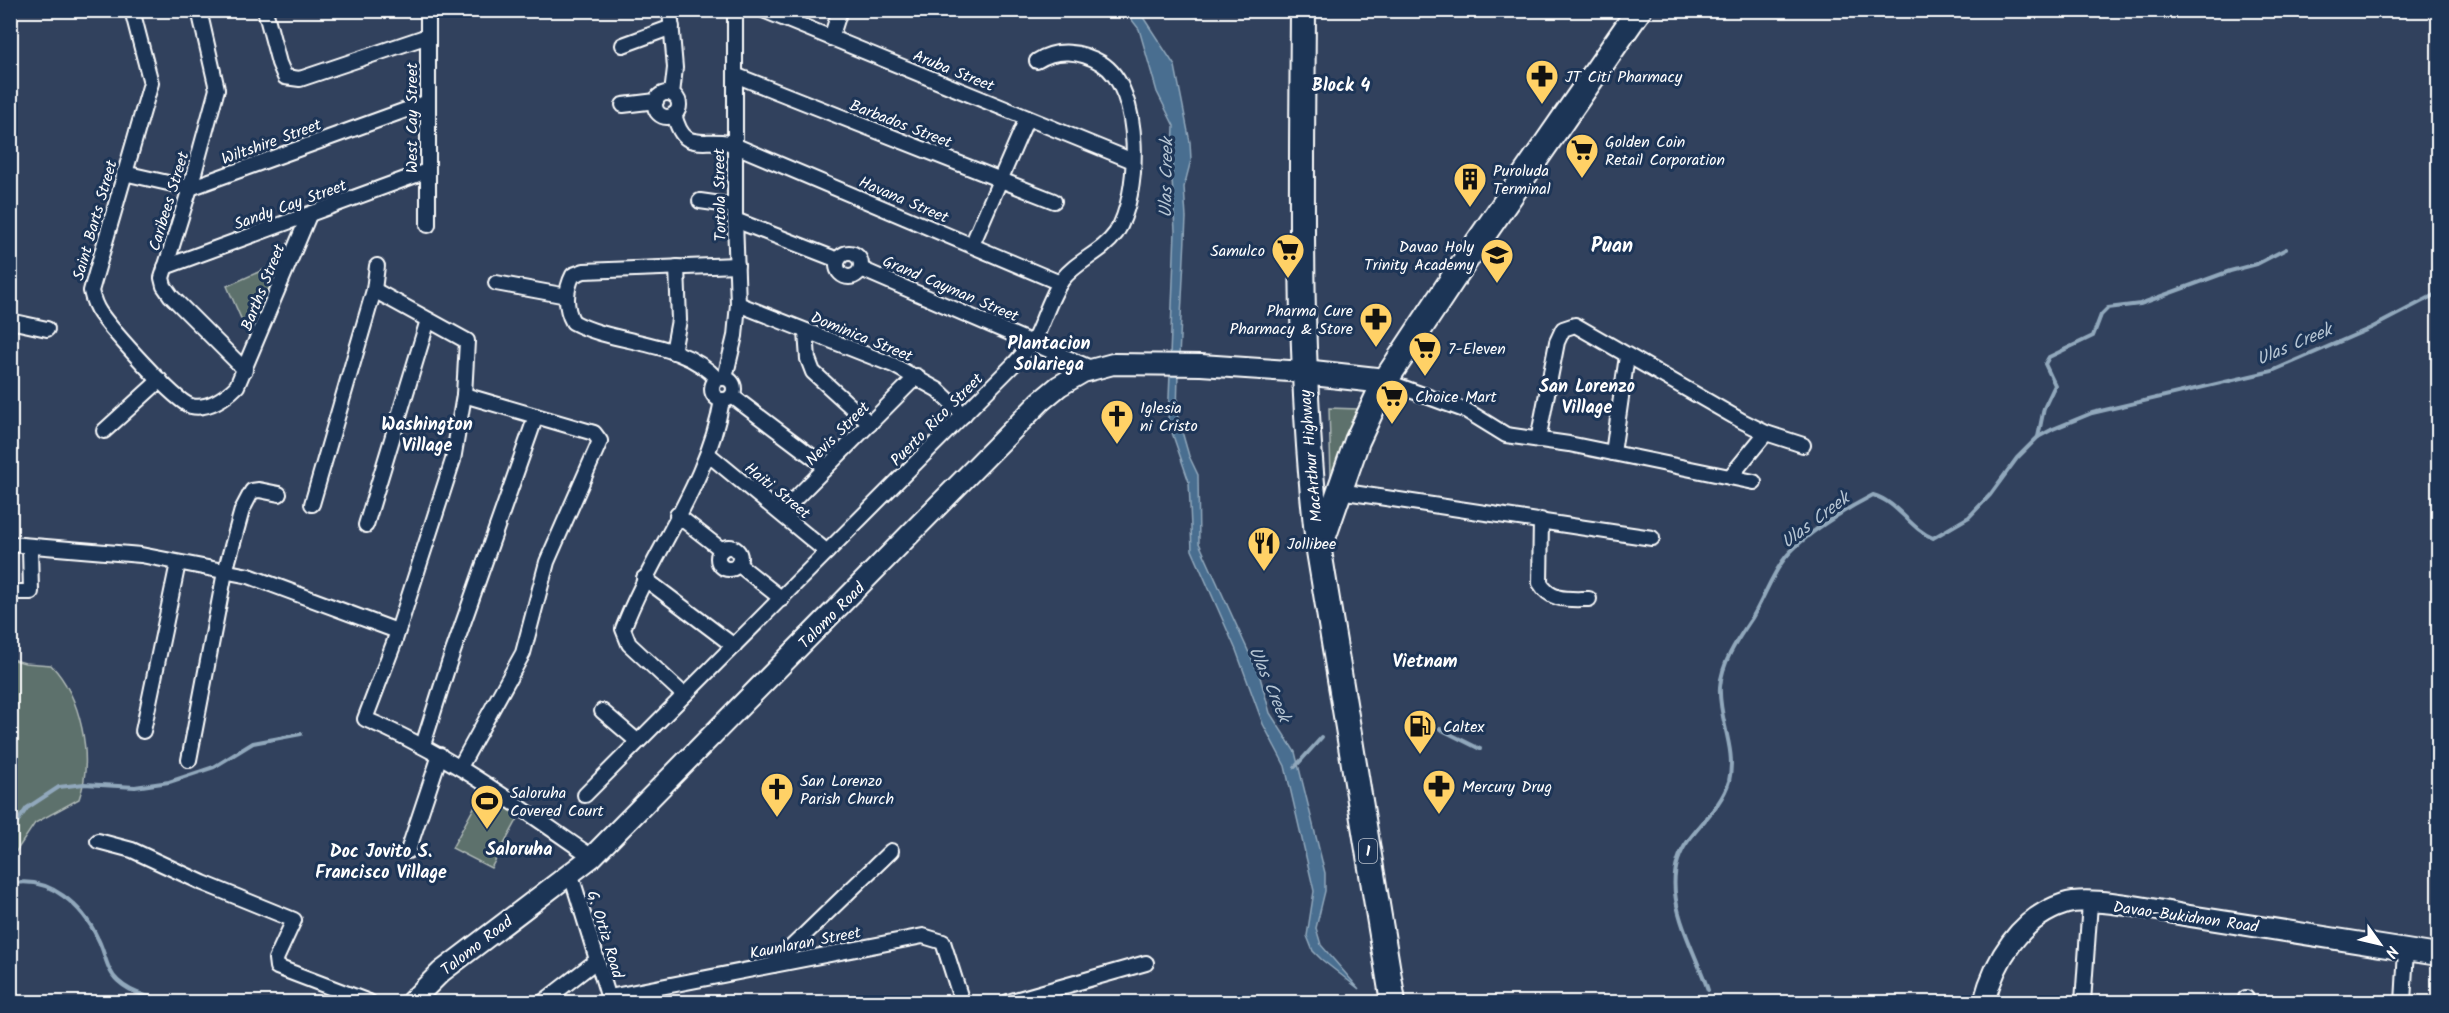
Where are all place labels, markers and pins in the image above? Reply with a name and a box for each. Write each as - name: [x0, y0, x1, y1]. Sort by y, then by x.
- pharmacy icon: JT Citi Pharmacy: [1524, 58, 1560, 105]
- place label: JT Citi Pharmacy: [1565, 65, 1683, 90]
- place label: Golden Coin Retail Corporation: [1605, 130, 1725, 173]
- supermarket icon: Golden Coin Retail Corporation: [1564, 132, 1600, 179]
- place label: Puroluda Terminal: [1493, 159, 1551, 202]
- building icon: Puroluda Terminal: [1452, 161, 1488, 208]
- supermarket icon: Samulco: [1270, 232, 1306, 279]
- place label: Davao Holy Trinity Academy: [1364, 235, 1474, 278]
- school or university icon: Davao Holy Trinity Academy: [1479, 237, 1515, 284]
- place label: Samulco: [1210, 239, 1265, 264]
- place label: Pharma Cure Pharmacy & Store: [1230, 299, 1353, 342]
- pharmacy icon: Pharma Cure Pharmacy & Store: [1358, 301, 1394, 348]
- supermarket icon: 7-Eleven: [1407, 330, 1443, 377]
- place label: 7-Eleven: [1448, 337, 1506, 362]
- supermarket icon: Choice Mart: [1374, 378, 1410, 425]
- place label: Choice Mart: [1415, 385, 1497, 410]
- place label: Iglesia ni Cristo: [1140, 396, 1198, 439]
- church icon: Iglesia ni Cristo: [1099, 398, 1135, 445]
- restaurant icon: Jollibee: [1246, 525, 1282, 572]
- place label: Jollibee: [1287, 532, 1336, 557]
- fuel station icon: Caltex: [1402, 708, 1438, 755]
- place label: Caltex: [1443, 715, 1485, 740]
- pharmacy icon: Mercury Drug: [1421, 768, 1457, 815]
- place label: San Lorenzo Parish Church: [800, 769, 894, 812]
- church icon: San Lorenzo Parish Church: [759, 771, 795, 818]
- place label: Mercury Drug: [1462, 775, 1552, 800]
- place label: Saloruha Covered Court: [510, 781, 605, 824]
- sports icon: Saloruha Covered Court: [469, 783, 505, 830]

